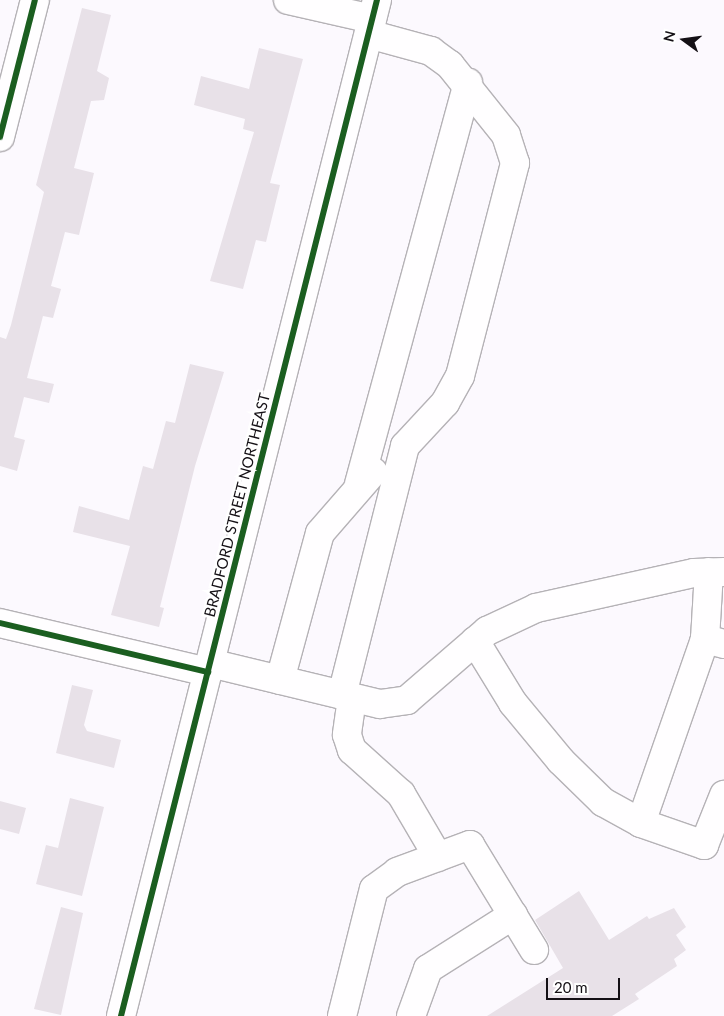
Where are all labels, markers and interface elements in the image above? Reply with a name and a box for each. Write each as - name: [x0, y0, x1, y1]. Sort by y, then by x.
- north arrow: [659, 15, 709, 65]
- text: N: [659, 29, 679, 44]
- street label: BRADFORD STREET NORTHEAST: [200, 391, 274, 619]
- scale bar: [549, 968, 623, 1000]
- text: 20 m: [554, 978, 588, 996]

